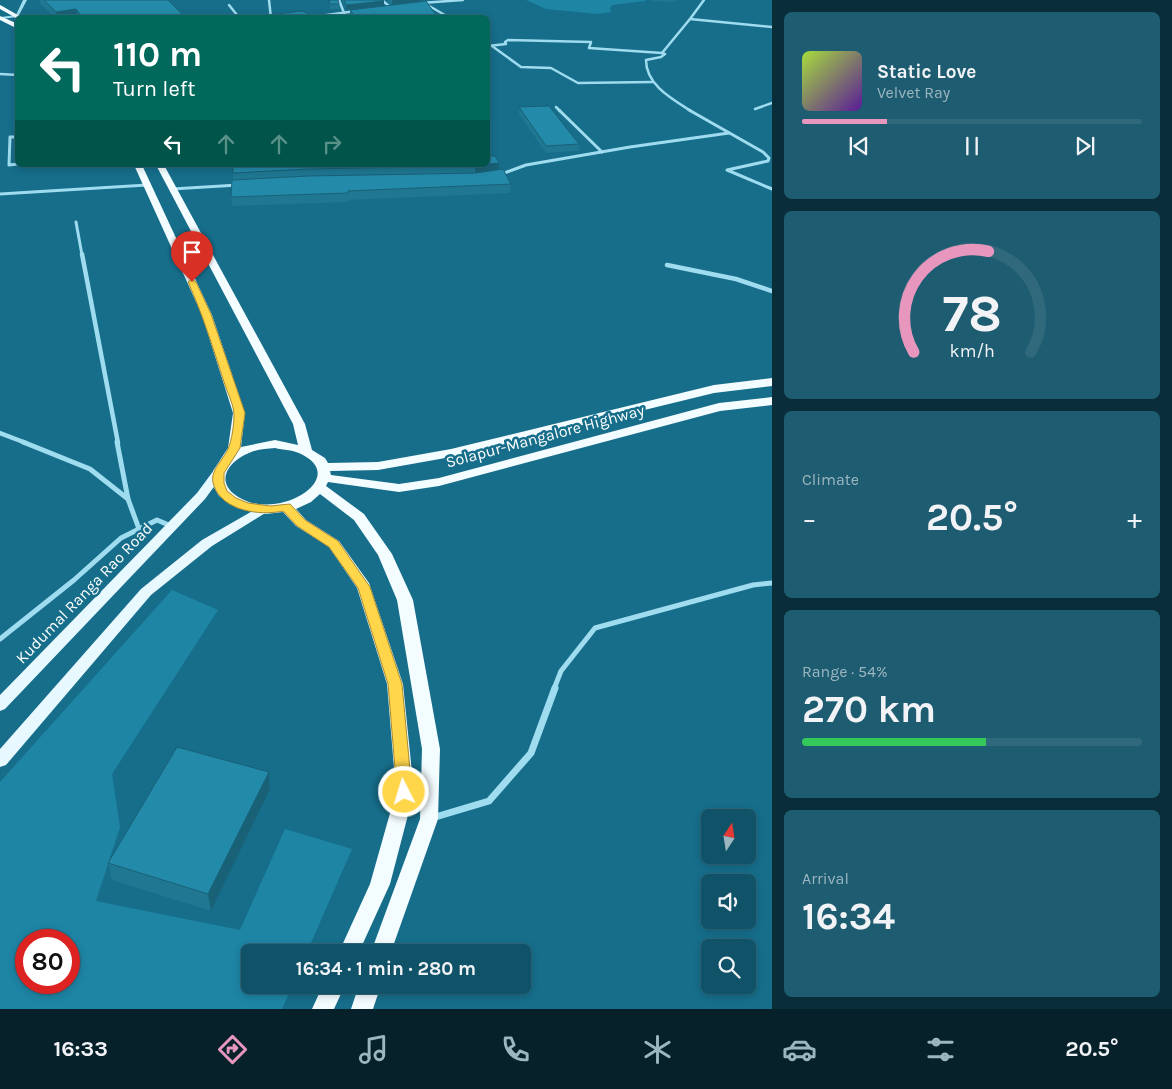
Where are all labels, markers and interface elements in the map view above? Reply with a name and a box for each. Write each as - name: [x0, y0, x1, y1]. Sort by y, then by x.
- text: 110 m: [113, 34, 202, 75]
- icon: left: [30, 35, 95, 100]
- text: Static Love: [877, 61, 976, 83]
- text: Turn left: [113, 76, 196, 102]
- text: Velvet Ray: [877, 83, 950, 102]
- icon: left: [159, 130, 187, 158]
- icon: ahead: [212, 130, 240, 158]
- icon: ahead: [265, 130, 293, 158]
- icon: right: [318, 130, 346, 158]
- icon: previous: [845, 132, 873, 160]
- icon: pause: [958, 132, 986, 160]
- icon: next: [1071, 132, 1099, 160]
- pin: [171, 231, 213, 282]
- icon: arrive: [178, 238, 206, 266]
- text: 78: [942, 283, 1002, 344]
- text: km/h: [949, 341, 995, 362]
- street label: Solapur-Mangalore Highway: [444, 400, 647, 472]
- text: Climate: [802, 470, 859, 489]
- text: 20.5°: [926, 495, 1018, 540]
- text: −: [802, 502, 817, 535]
- text: +: [1127, 502, 1142, 535]
- street label: Kudumal Ranga Rao Road: [12, 519, 156, 667]
- text: Range · 54%: [802, 662, 888, 681]
- text: 270 km: [802, 687, 936, 732]
- position arrow: [377, 765, 429, 817]
- north arrow: [701, 809, 756, 864]
- map controls: [701, 809, 756, 994]
- text: Arrival: [802, 869, 849, 888]
- button: sound: [701, 874, 756, 929]
- text: 16:34: [802, 894, 895, 939]
- speed limit sign: 80: [15, 929, 80, 994]
- button: search: [701, 939, 756, 994]
- text: 16:34 · 1 min · 280 m: [296, 958, 476, 980]
- icon: directions: [215, 1032, 250, 1067]
- icon: music: [356, 1032, 391, 1067]
- icon: phone: [498, 1032, 533, 1067]
- icon: climate: [640, 1032, 675, 1067]
- icon: car: [782, 1032, 817, 1067]
- icon: filters: [923, 1032, 958, 1067]
- text: 16:33: [53, 1036, 108, 1062]
- text: 20.5°: [1065, 1036, 1119, 1062]

